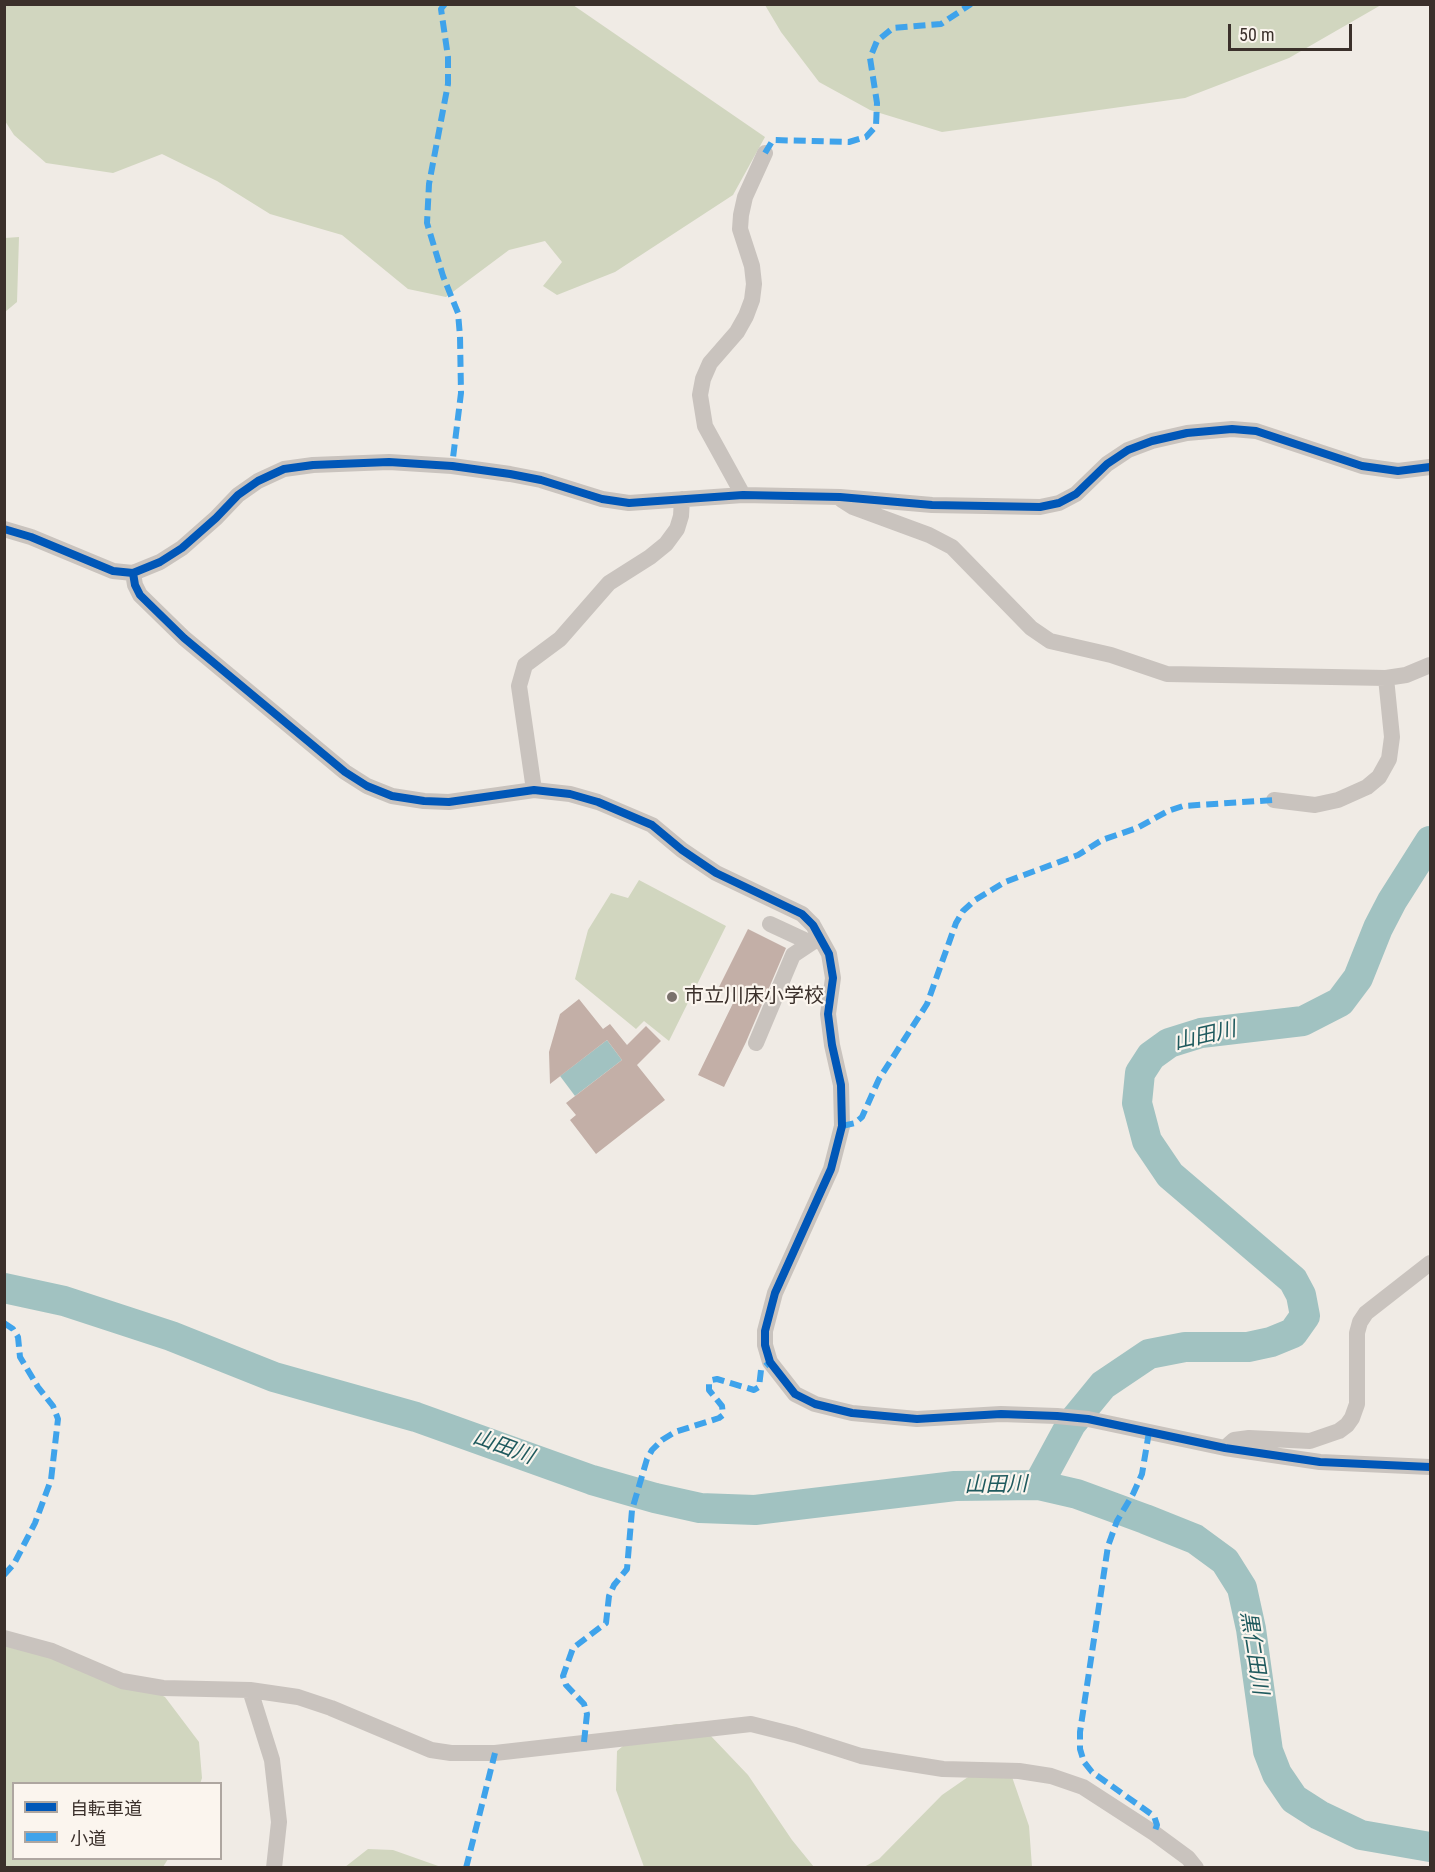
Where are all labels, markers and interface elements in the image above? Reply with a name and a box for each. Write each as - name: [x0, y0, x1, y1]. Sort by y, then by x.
- scale bar: [1231, 12, 1356, 50]
- text: 50 m: [1239, 24, 1274, 45]
- place label: 市立川床小学校: [684, 985, 824, 1009]
- marker: 市立川床小学校: [665, 990, 679, 1004]
- water label: 山田川: [1171, 1018, 1239, 1056]
- water label: 山田川: [469, 1425, 537, 1471]
- water label: 山田川: [964, 1473, 1028, 1499]
- water label: 黒仁田川: [1234, 1610, 1272, 1696]
- legend: [12, 1782, 222, 1860]
- text: 自転車道: [70, 1798, 142, 1819]
- text: 小道: [70, 1828, 106, 1849]

